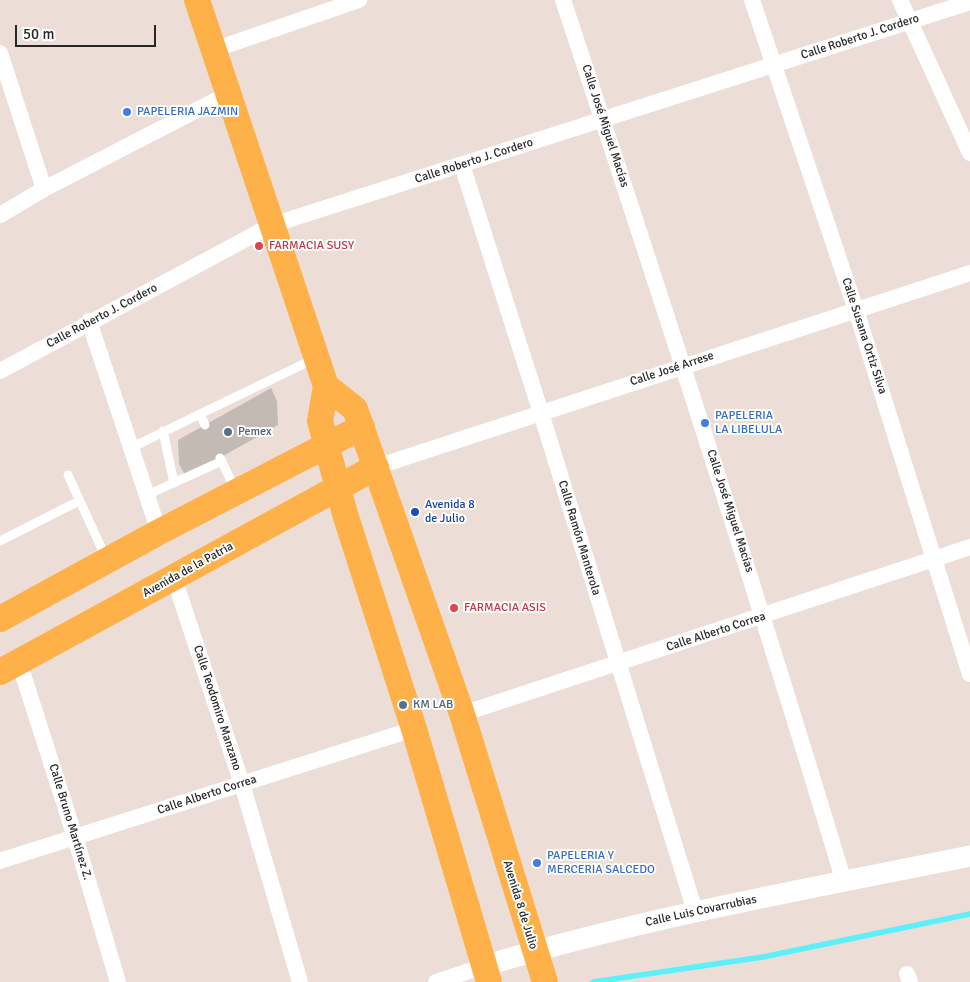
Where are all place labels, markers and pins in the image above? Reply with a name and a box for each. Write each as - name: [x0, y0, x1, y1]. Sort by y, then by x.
- place label: PAPELERIA JAZMIN: [137, 105, 238, 119]
- marker: PAPELERIA JAZMIN: [121, 106, 133, 118]
- place label: FARMACIA SUSY: [269, 239, 354, 253]
- marker: FARMACIA SUSY: [253, 240, 265, 252]
- place label: PAPELERIA LA LIBELULA: [715, 409, 782, 437]
- marker: PAPELERIA LA LIBELULA: [699, 417, 711, 429]
- place label: Pemex: [238, 425, 272, 439]
- marker: Pemex: [222, 426, 234, 438]
- place label: Avenida 8 de Julio: [425, 498, 475, 526]
- marker: Avenida 8 de Julio: [409, 506, 421, 518]
- place label: FARMACIA ASIS: [464, 601, 546, 615]
- marker: FARMACIA ASIS: [448, 602, 460, 614]
- place label: KM LAB: [413, 698, 453, 712]
- marker: KM LAB: [397, 699, 409, 711]
- place label: PAPELERIA Y MERCERIA SALCEDO: [547, 849, 655, 877]
- marker: PAPELERIA Y MERCERIA SALCEDO: [531, 857, 543, 869]

